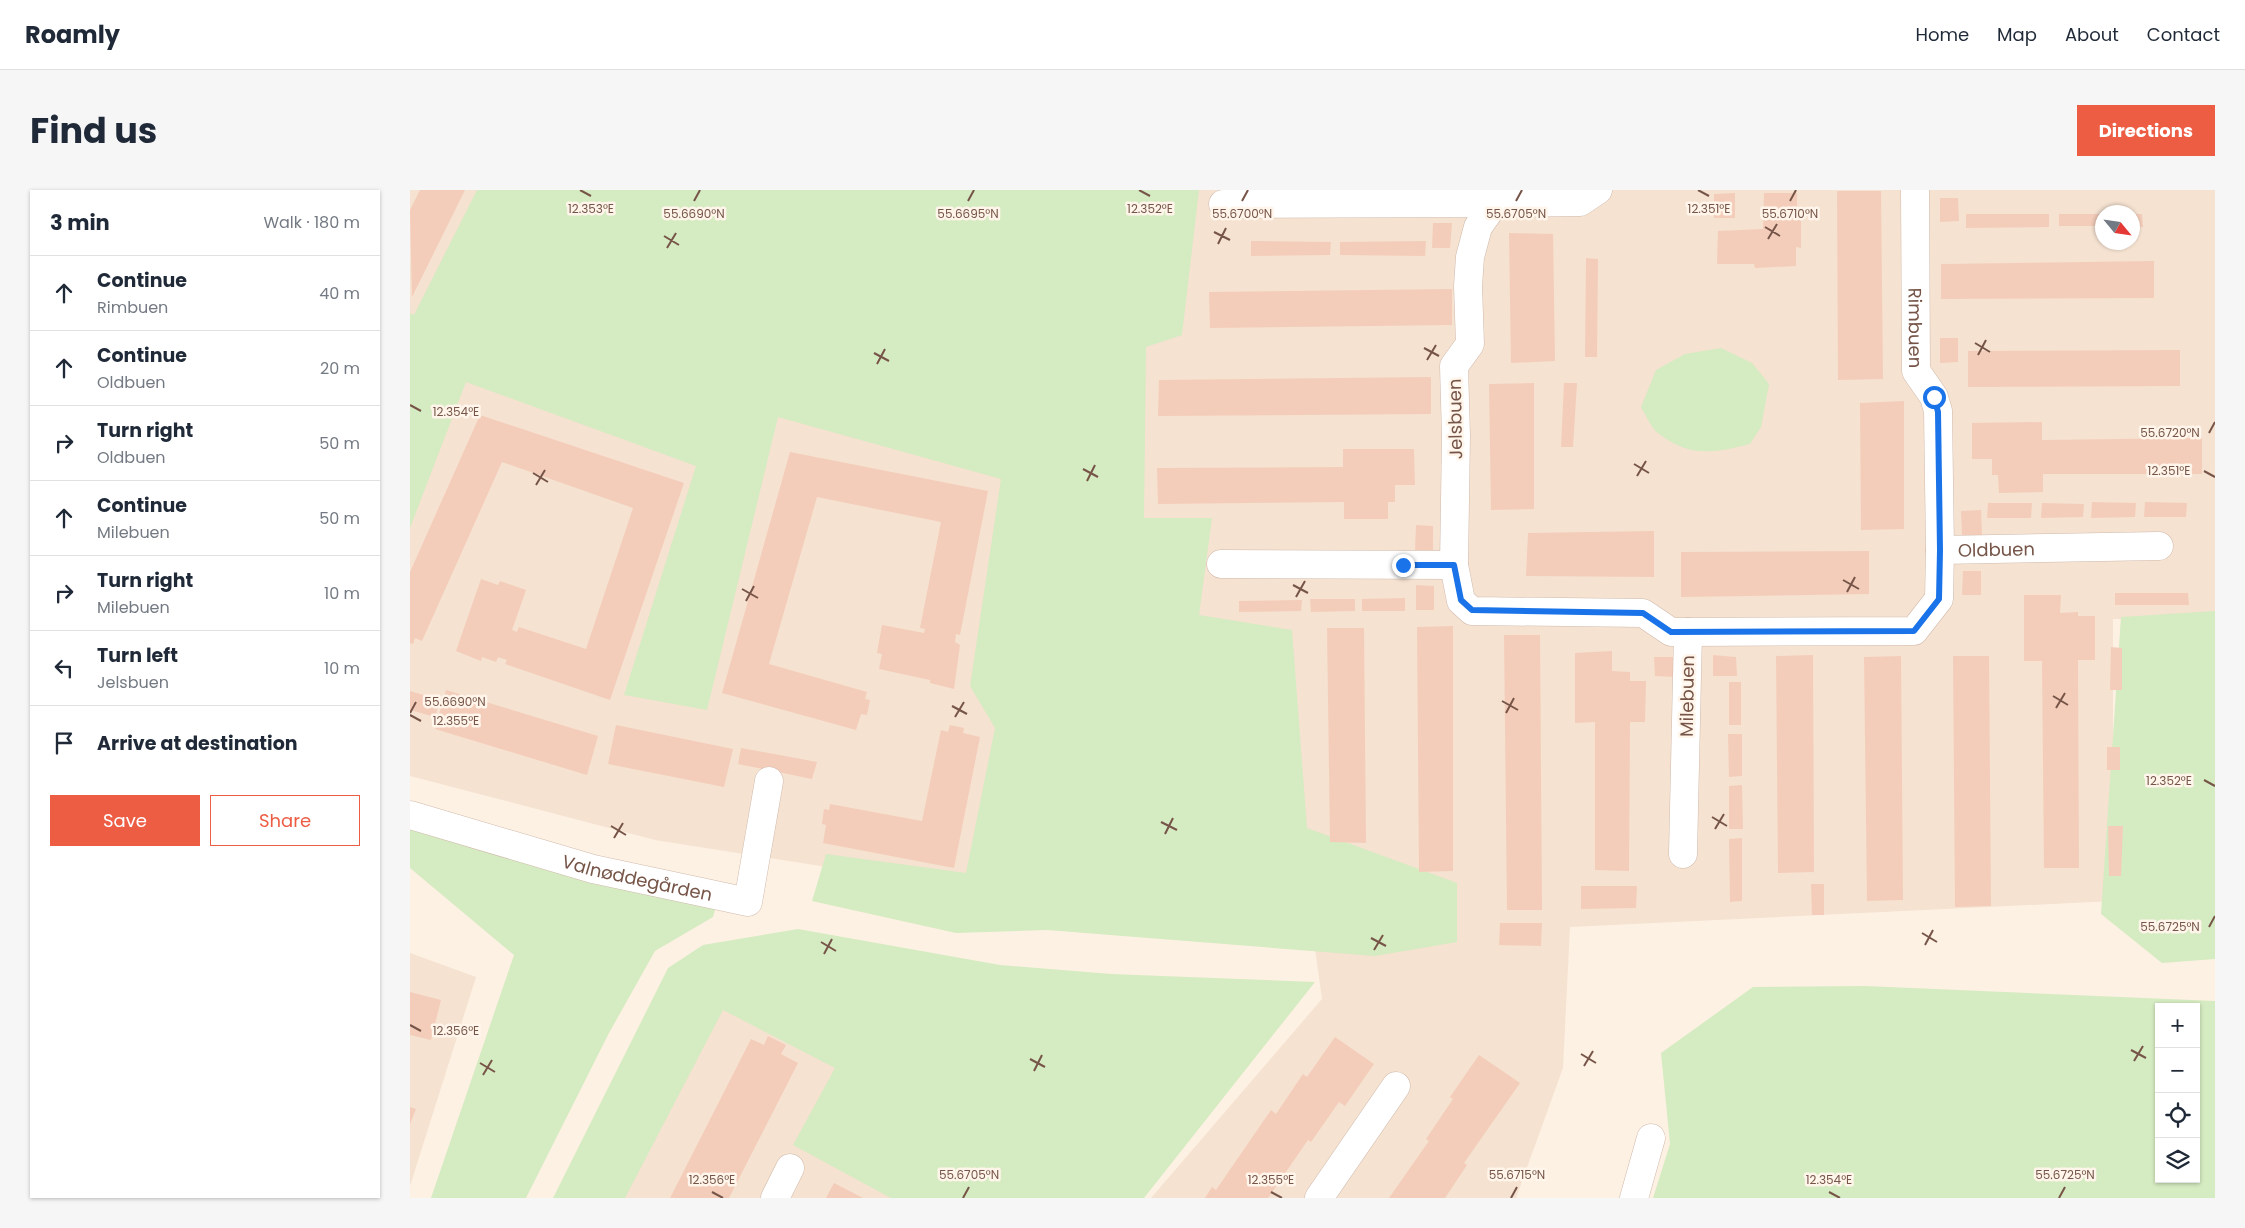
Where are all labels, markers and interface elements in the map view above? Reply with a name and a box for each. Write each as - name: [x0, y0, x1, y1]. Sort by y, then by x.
- text: Roamly: [25, 18, 120, 51]
- text: Home: [1915, 22, 1969, 47]
- text: Map: [1997, 22, 2037, 47]
- text: About: [2065, 22, 2119, 47]
- text: Contact: [2147, 22, 2220, 47]
- button: Directions: [2077, 105, 2215, 156]
- text: Find us: [30, 106, 157, 155]
- text: 12.353°E: [568, 200, 614, 217]
- text: 12.352°E: [1127, 200, 1173, 217]
- text: 12.351°E: [1688, 200, 1730, 217]
- text: 55.6690°N: [663, 205, 725, 222]
- text: 55.6695°N: [937, 205, 999, 222]
- text: 55.6700°N: [1212, 205, 1272, 222]
- text: 55.6705°N: [1486, 205, 1546, 222]
- text: 55.6710°N: [1762, 205, 1818, 222]
- north arrow: [2095, 205, 2140, 250]
- text: 3 min: [50, 208, 110, 237]
- text: Walk · 180 m: [263, 211, 360, 234]
- text: Continue: [97, 267, 187, 294]
- icon: ahead: [50, 279, 78, 307]
- text: 40 m: [319, 282, 360, 305]
- street label: Rimbuen: [1903, 288, 1928, 368]
- text: Rimbuen: [97, 296, 168, 319]
- text: Continue: [97, 342, 187, 369]
- icon: ahead: [50, 354, 78, 382]
- text: 20 m: [320, 357, 360, 380]
- text: Oldbuen: [97, 371, 166, 394]
- street label: Jelsbuen: [1442, 378, 1468, 460]
- route start: [1923, 386, 1946, 409]
- text: 12.354°E: [433, 403, 479, 420]
- text: Turn right: [97, 417, 193, 444]
- text: 55.6720°N: [2140, 424, 2200, 441]
- icon: right: [50, 429, 78, 457]
- text: 50 m: [319, 432, 360, 455]
- text: Oldbuen: [97, 446, 166, 469]
- text: 12.351°E: [2148, 462, 2190, 479]
- text: Continue: [97, 492, 187, 519]
- icon: ahead: [50, 504, 78, 532]
- text: 50 m: [319, 507, 360, 530]
- text: Milebuen: [97, 521, 170, 544]
- street label: Oldbuen: [1958, 536, 2035, 562]
- route end: [1392, 554, 1415, 577]
- text: Turn right: [97, 567, 193, 594]
- icon: right: [50, 579, 78, 607]
- text: 10 m: [324, 582, 360, 605]
- text: Milebuen: [97, 596, 170, 619]
- text: Turn left: [97, 642, 178, 669]
- icon: left: [50, 654, 78, 682]
- street label: Milebuen: [1674, 655, 1700, 737]
- text: 10 m: [324, 657, 360, 680]
- text: Jelsbuen: [97, 671, 169, 694]
- text: 55.6690°N: [424, 693, 486, 710]
- text: 12.355°E: [433, 712, 479, 729]
- icon: arrive: [50, 729, 78, 757]
- text: Arrive at destination: [97, 730, 298, 757]
- text: 12.352°E: [2146, 772, 2192, 789]
- button: Save: [50, 795, 200, 846]
- button: Share: [210, 795, 360, 846]
- street label: Valnøddegården: [559, 848, 715, 907]
- text: 55.6725°N: [2140, 918, 2200, 935]
- map controls: [2155, 1003, 2200, 1183]
- button: +: [2155, 1003, 2200, 1048]
- text: 12.356°E: [433, 1022, 479, 1039]
- button: −: [2155, 1048, 2200, 1093]
- button: locate: [2155, 1093, 2200, 1138]
- button: layers: [2155, 1138, 2200, 1183]
- text: 55.6705°N: [939, 1166, 999, 1183]
- text: 55.6715°N: [1489, 1166, 1545, 1183]
- text: 55.6725°N: [2035, 1166, 2095, 1183]
- text: 12.356°E: [689, 1171, 735, 1188]
- text: 12.355°E: [1248, 1171, 1294, 1188]
- text: 12.354°E: [1806, 1171, 1852, 1188]

